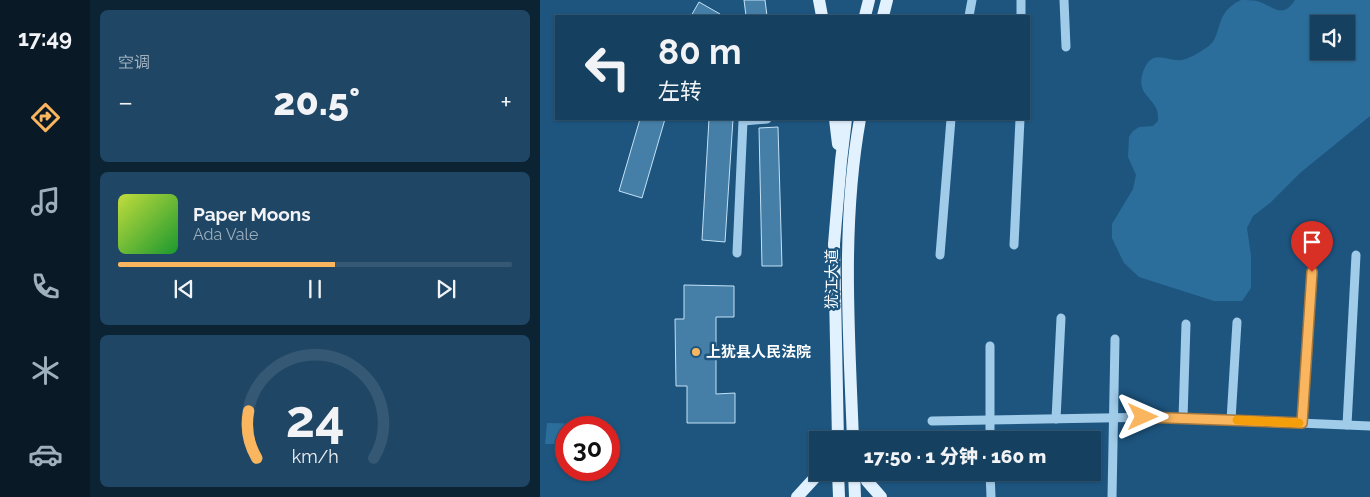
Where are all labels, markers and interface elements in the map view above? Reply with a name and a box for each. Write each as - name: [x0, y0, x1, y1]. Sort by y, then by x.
- map controls: [1310, 15, 1355, 60]
- button: sound: [1310, 15, 1355, 60]
- text: 17:49: [18, 25, 72, 51]
- text: 80 m: [658, 31, 742, 72]
- icon: left: [575, 35, 640, 100]
- text: 空调: [118, 53, 150, 72]
- text: 左转: [658, 78, 702, 104]
- text: 20.5°: [273, 79, 360, 124]
- text: −: [118, 86, 133, 119]
- text: +: [500, 86, 512, 119]
- icon: directions: [28, 100, 63, 135]
- icon: music: [28, 184, 63, 219]
- text: Paper Moons: [193, 203, 311, 225]
- pin: [1291, 221, 1333, 272]
- text: Ada Vale: [193, 225, 258, 244]
- icon: arrive: [1298, 228, 1326, 256]
- street label: 犹江大道: [823, 249, 841, 309]
- icon: phone: [28, 269, 63, 304]
- icon: previous: [170, 275, 198, 303]
- icon: pause: [301, 275, 329, 303]
- icon: next: [432, 275, 460, 303]
- place label: 上犹县人民法院: [706, 343, 811, 361]
- marker: 上犹县人民法院: [690, 346, 702, 358]
- icon: climate: [28, 353, 63, 388]
- text: 24: [285, 388, 345, 449]
- position arrow: [1116, 390, 1168, 442]
- speed limit sign: 30: [555, 416, 620, 481]
- icon: car: [28, 437, 63, 472]
- text: 17:50 · 1 分钟 · 160 m: [864, 445, 1046, 467]
- text: km/h: [291, 446, 339, 467]

